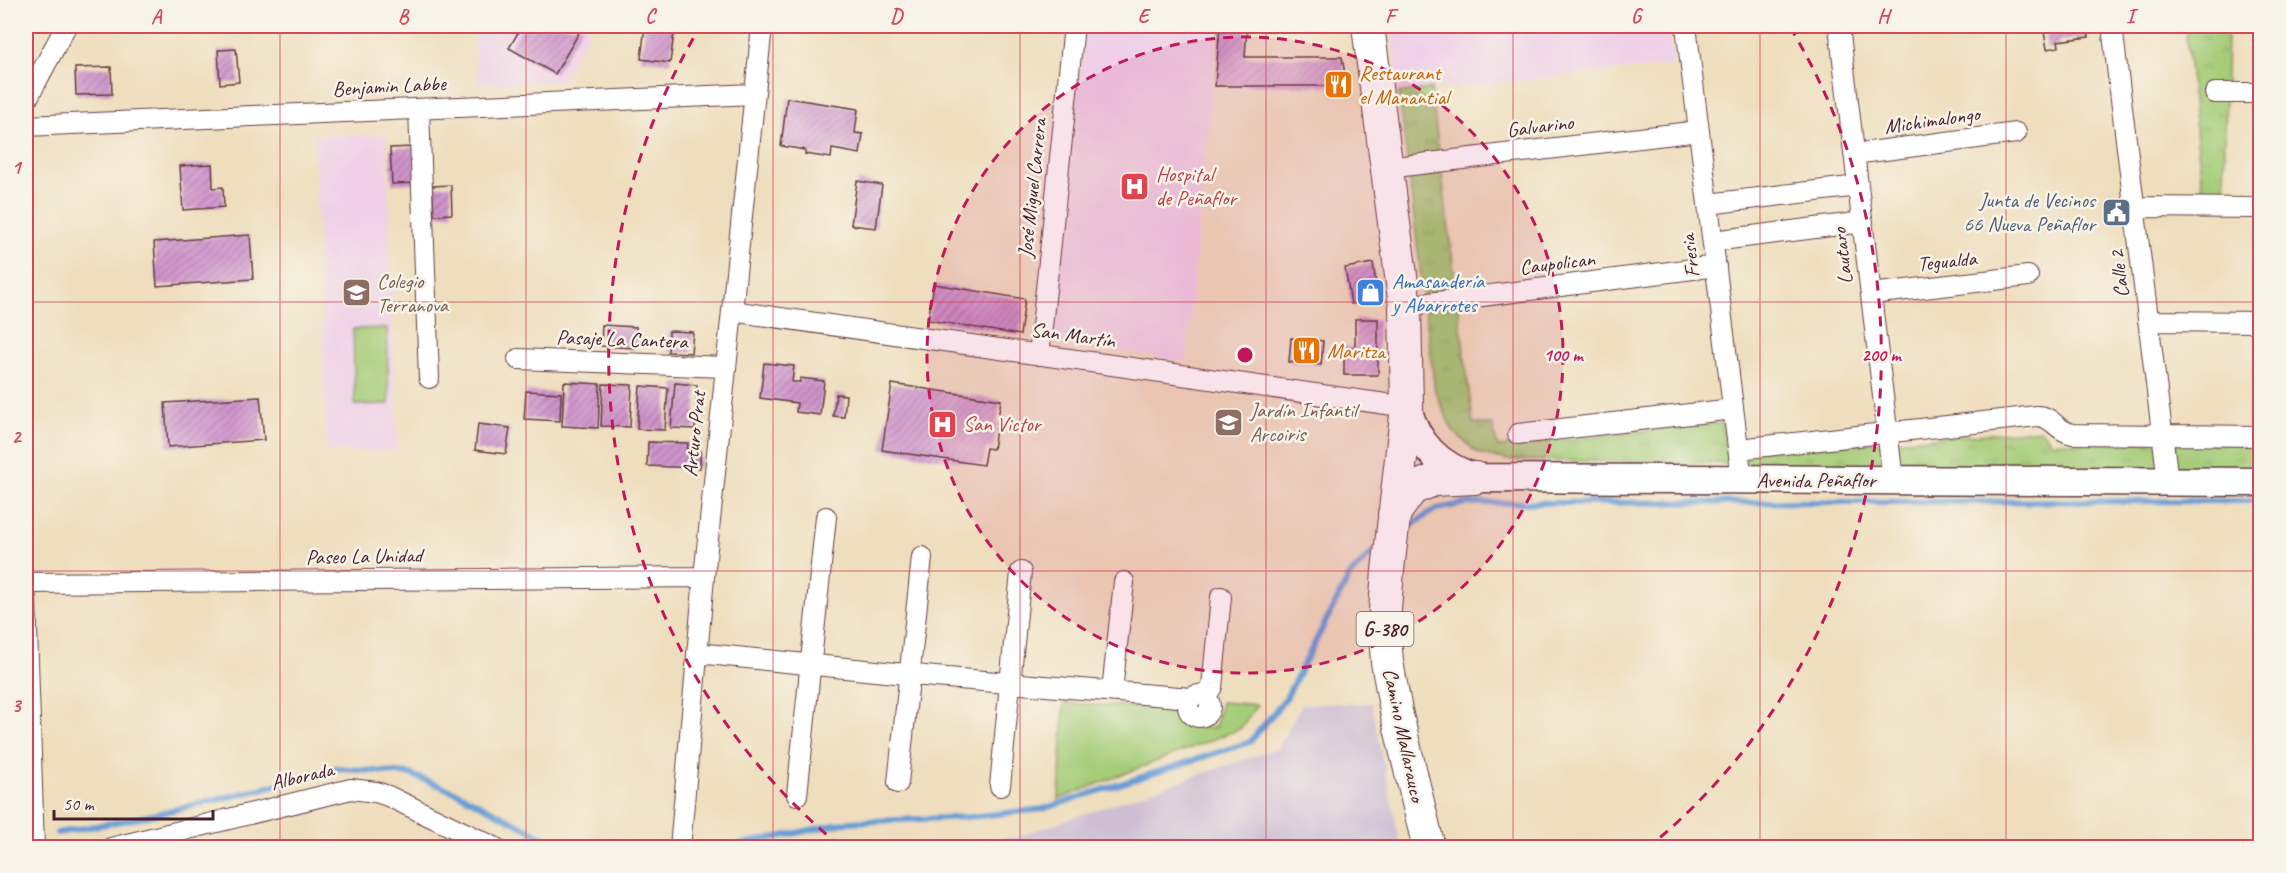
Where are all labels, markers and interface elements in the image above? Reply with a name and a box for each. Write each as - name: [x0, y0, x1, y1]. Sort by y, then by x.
- text: A: [151, 4, 163, 29]
- text: B: [398, 4, 410, 29]
- text: C: [645, 4, 657, 29]
- text: D: [890, 4, 904, 29]
- text: E: [1138, 4, 1152, 29]
- text: F: [1385, 4, 1399, 29]
- text: G: [1631, 4, 1644, 29]
- text: H: [1877, 4, 1892, 29]
- text: I: [2126, 4, 2139, 29]
- place label: Restaurant el Manantial: [1359, 60, 1452, 110]
- restaurant icon: Restaurant el Manantial: [1322, 69, 1354, 101]
- street label: Benjamin Labbe: [332, 70, 447, 102]
- street label: Michimalongo: [1883, 100, 1984, 140]
- street label: Galvarino: [1505, 109, 1576, 143]
- street label: José Miguel Carrera: [1012, 115, 1052, 260]
- text: 1: [12, 155, 23, 180]
- place label: Hospital de Peñaflor: [1156, 161, 1238, 211]
- hospital icon: Hospital de Peñaflor: [1119, 170, 1151, 202]
- place label: Junta de Vecinos 66 Nueva Peñaflor: [1964, 187, 2097, 237]
- public building icon: Junta de Vecinos 66 Nueva Peñaflor: [2100, 196, 2132, 228]
- street label: Lautaro: [1825, 225, 1858, 286]
- street label: Fresia: [1674, 231, 1706, 279]
- street label: Caupolican: [1518, 245, 1597, 280]
- street label: Tegualda: [1916, 245, 1980, 277]
- street label: Calle 2: [2103, 247, 2135, 299]
- place label: Colegio Terranova: [377, 268, 450, 318]
- place label: Amasandería y Abarrotes: [1390, 268, 1486, 318]
- school or university icon: Colegio Terranova: [340, 277, 372, 309]
- shop icon: Amasandería y Abarrotes: [1355, 277, 1387, 309]
- street label: San Martín: [1029, 316, 1118, 354]
- street label: Pasaje La Cantera: [556, 324, 690, 354]
- restaurant icon: Maritza: [1290, 335, 1322, 367]
- place label: Maritza: [1327, 338, 1387, 364]
- text: 100 m: [1544, 344, 1584, 366]
- text: 200 m: [1862, 344, 1902, 366]
- centre of rings: [1235, 345, 1255, 365]
- street label: Arturo Prat: [677, 388, 712, 478]
- place label: Jardín Infantil Arcoiris: [1249, 397, 1360, 447]
- school or university icon: Jardín Infantil Arcoiris: [1213, 406, 1245, 438]
- hospital icon: San Victor: [926, 408, 958, 440]
- place label: San Victor: [963, 411, 1043, 437]
- text: 2: [12, 424, 23, 449]
- street label: Avenida Peñaflor: [1757, 467, 1878, 493]
- street label: Paseo La Unidad: [306, 542, 425, 570]
- road number: G-380: [1356, 612, 1414, 646]
- street label: Camino Mallarauco: [1377, 666, 1431, 807]
- text: 3: [12, 693, 23, 718]
- street label: Alborada: [268, 756, 338, 796]
- scale bar: [54, 783, 213, 821]
- text: 50 m: [63, 793, 96, 815]

